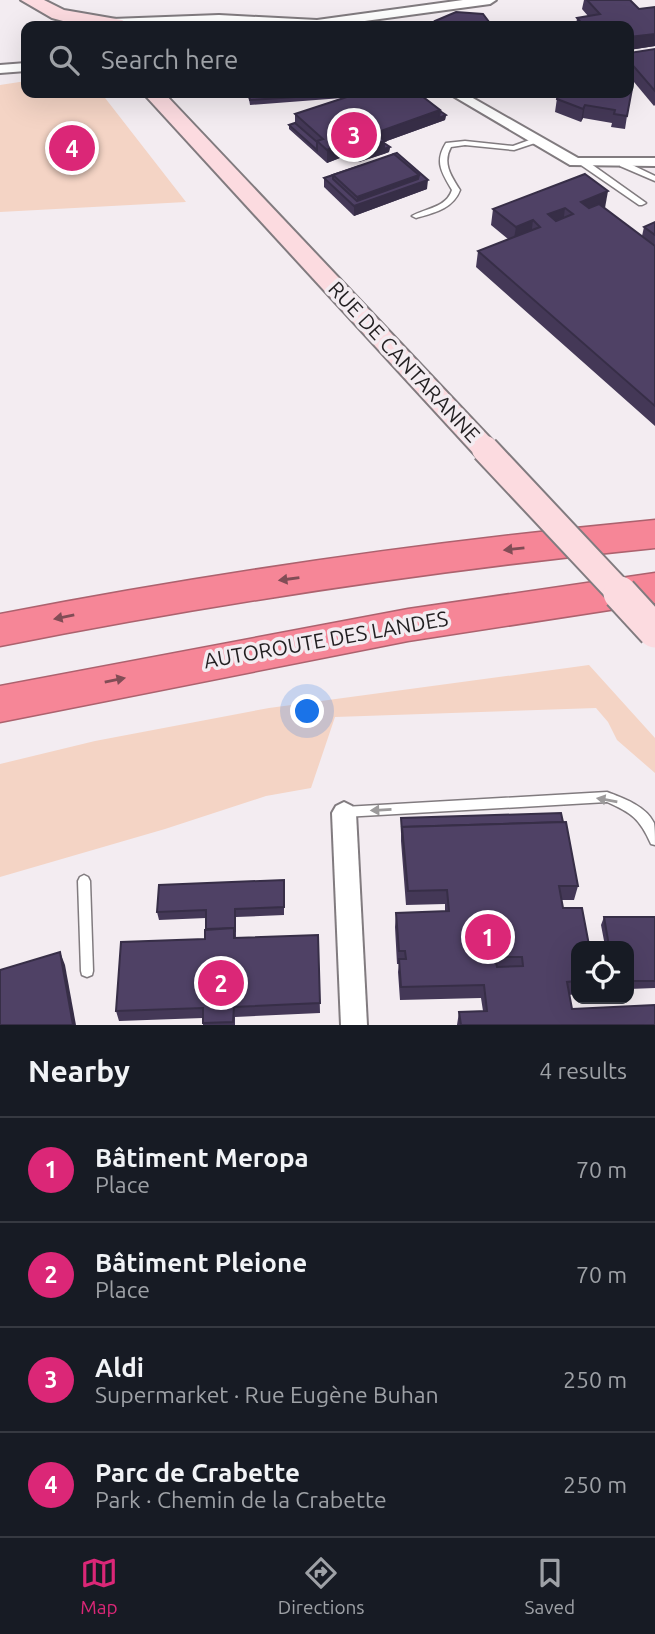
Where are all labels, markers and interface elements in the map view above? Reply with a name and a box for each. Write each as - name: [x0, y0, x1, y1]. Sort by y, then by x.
- search box: [21, 21, 634, 98]
- icon: search: [45, 41, 83, 79]
- text: Search here: [101, 45, 238, 74]
- pin: 3: [331, 109, 377, 161]
- pin: 4: [49, 122, 95, 174]
- street label: RUE DE CANTARANNE: [324, 276, 485, 447]
- one-way arrow: [503, 543, 525, 554]
- one-way arrow: [277, 573, 299, 584]
- street label: AUTOROUTE DES LANDES: [202, 606, 450, 672]
- one-way arrow: [53, 612, 75, 623]
- one-way arrow: [104, 675, 126, 686]
- your location: [290, 694, 324, 728]
- one-way arrow: [596, 794, 618, 805]
- one-way arrow: [369, 805, 391, 816]
- pin: 1: [465, 911, 511, 963]
- map controls: [571, 941, 634, 1004]
- button: locate: [571, 941, 634, 1004]
- pin: 2: [198, 957, 244, 1009]
- text: Nearby: [28, 1054, 130, 1088]
- text: 4 results: [539, 1058, 627, 1083]
- text: Bâtiment Meropa: [95, 1143, 309, 1172]
- text: 1: [45, 1157, 57, 1182]
- text: 70 m: [576, 1157, 627, 1182]
- text: Place: [95, 1172, 150, 1197]
- text: Bâtiment Pleione: [95, 1248, 307, 1277]
- text: 2: [45, 1262, 57, 1287]
- text: 70 m: [576, 1262, 627, 1287]
- text: Place: [95, 1277, 150, 1302]
- text: Aldi: [95, 1353, 144, 1382]
- text: 3: [45, 1367, 57, 1392]
- text: 250 m: [563, 1367, 627, 1392]
- text: Supermarket · Rue Eugène Buhan: [95, 1382, 439, 1407]
- text: Parc de Crabette: [95, 1458, 300, 1487]
- text: 4: [45, 1472, 57, 1497]
- text: 250 m: [563, 1472, 627, 1497]
- text: Park · Chemin de la Crabette: [95, 1487, 387, 1512]
- tab: Map: [80, 1554, 118, 1618]
- tab: Directions: [278, 1554, 365, 1618]
- tab: Saved: [524, 1554, 575, 1618]

